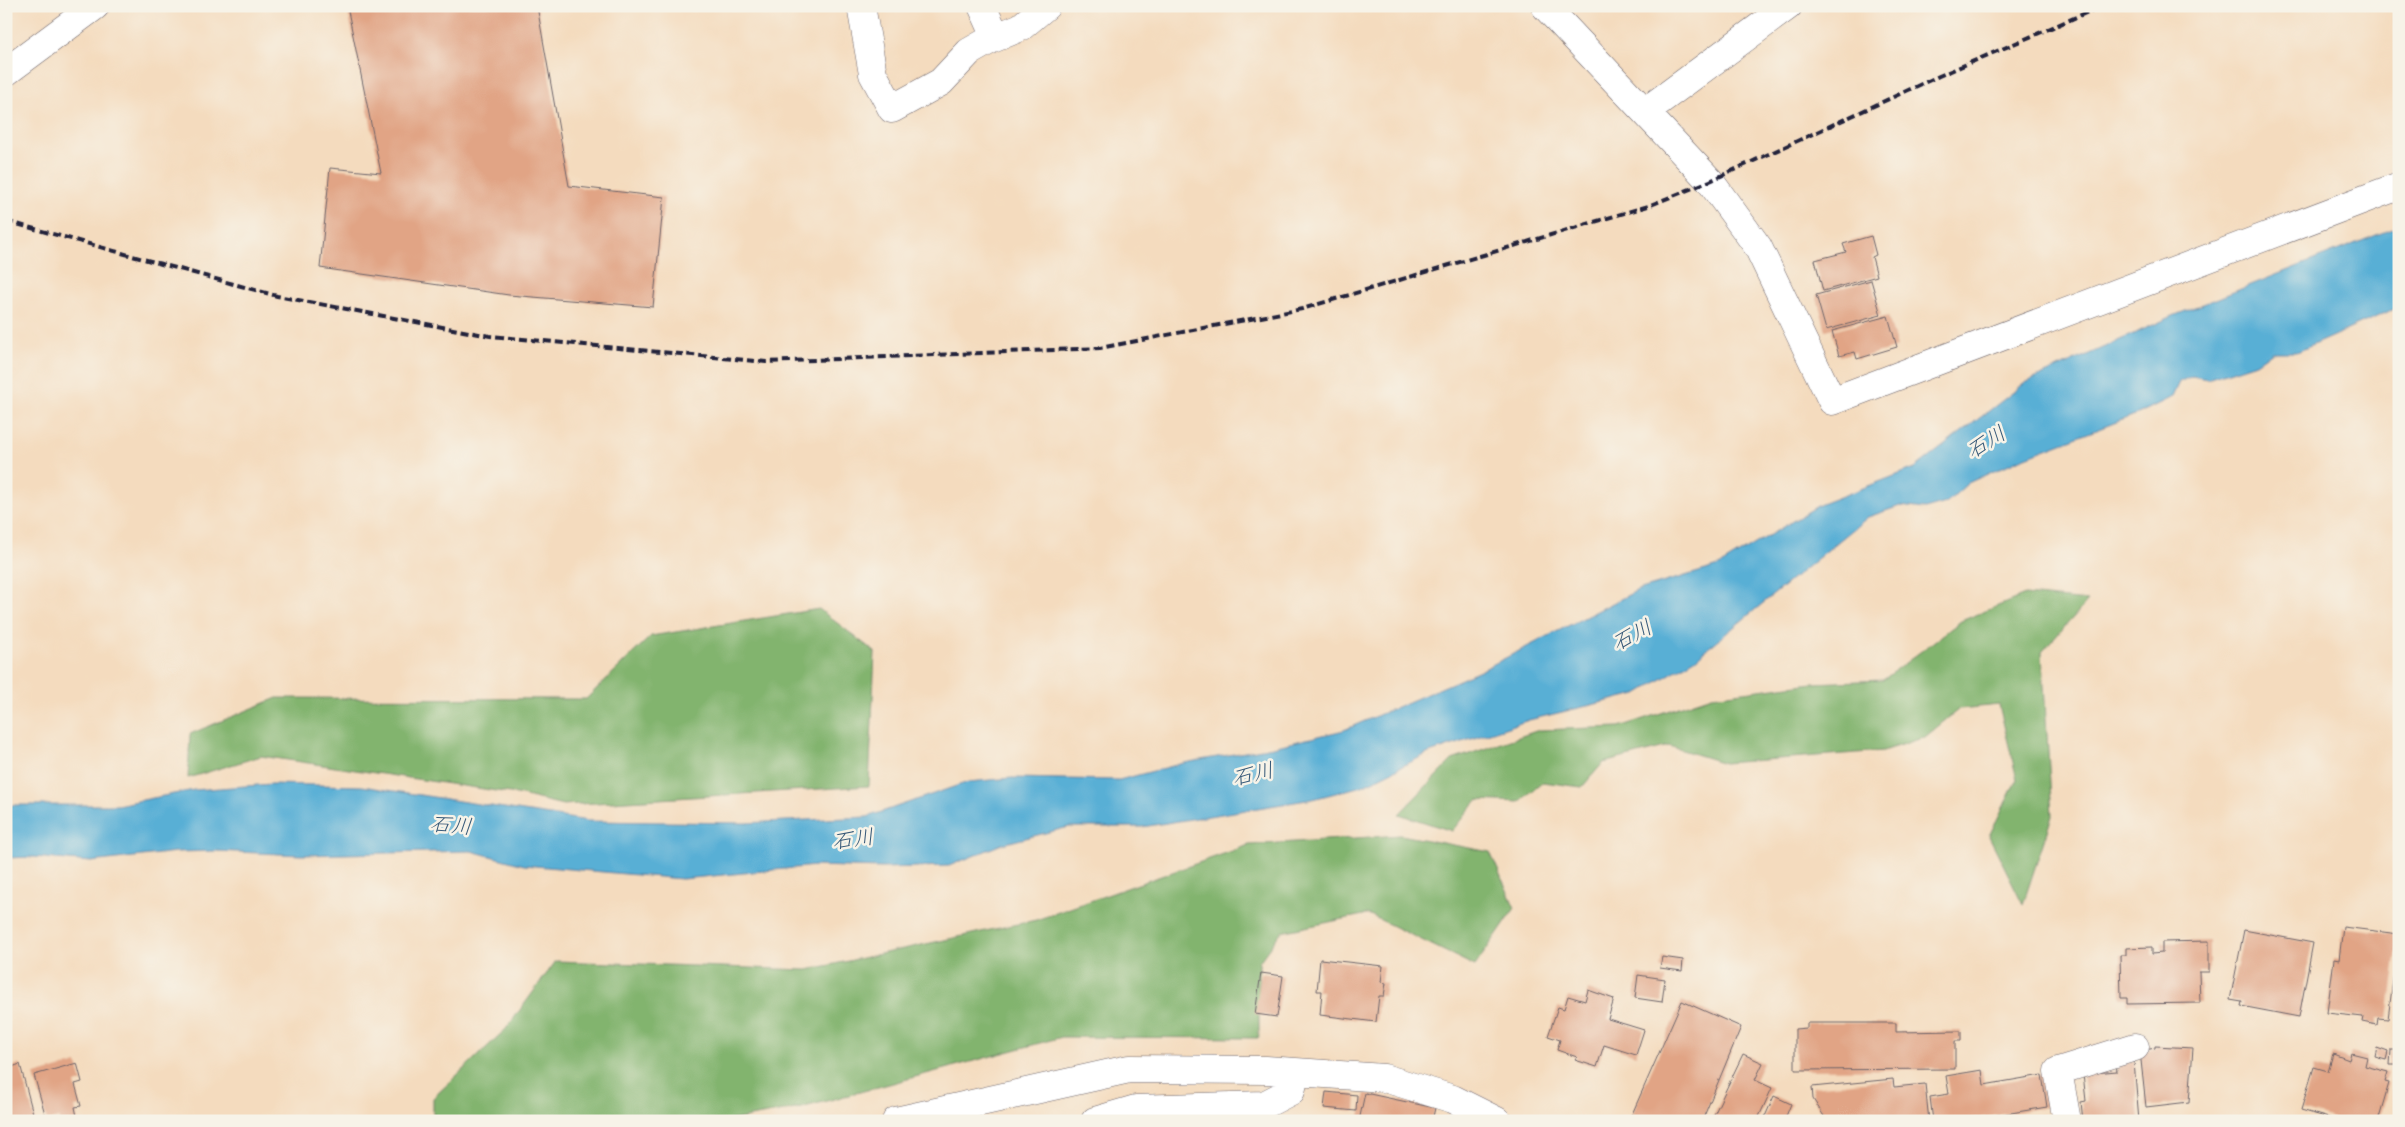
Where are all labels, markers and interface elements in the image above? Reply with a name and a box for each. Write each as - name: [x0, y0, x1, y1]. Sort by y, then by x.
- water label: 石川: [1961, 420, 2013, 468]
- water label: 石川: [1607, 614, 1659, 660]
- water label: 石川: [1230, 757, 1277, 795]
- water label: 石川: [429, 810, 473, 844]
- water label: 石川: [830, 823, 876, 859]

